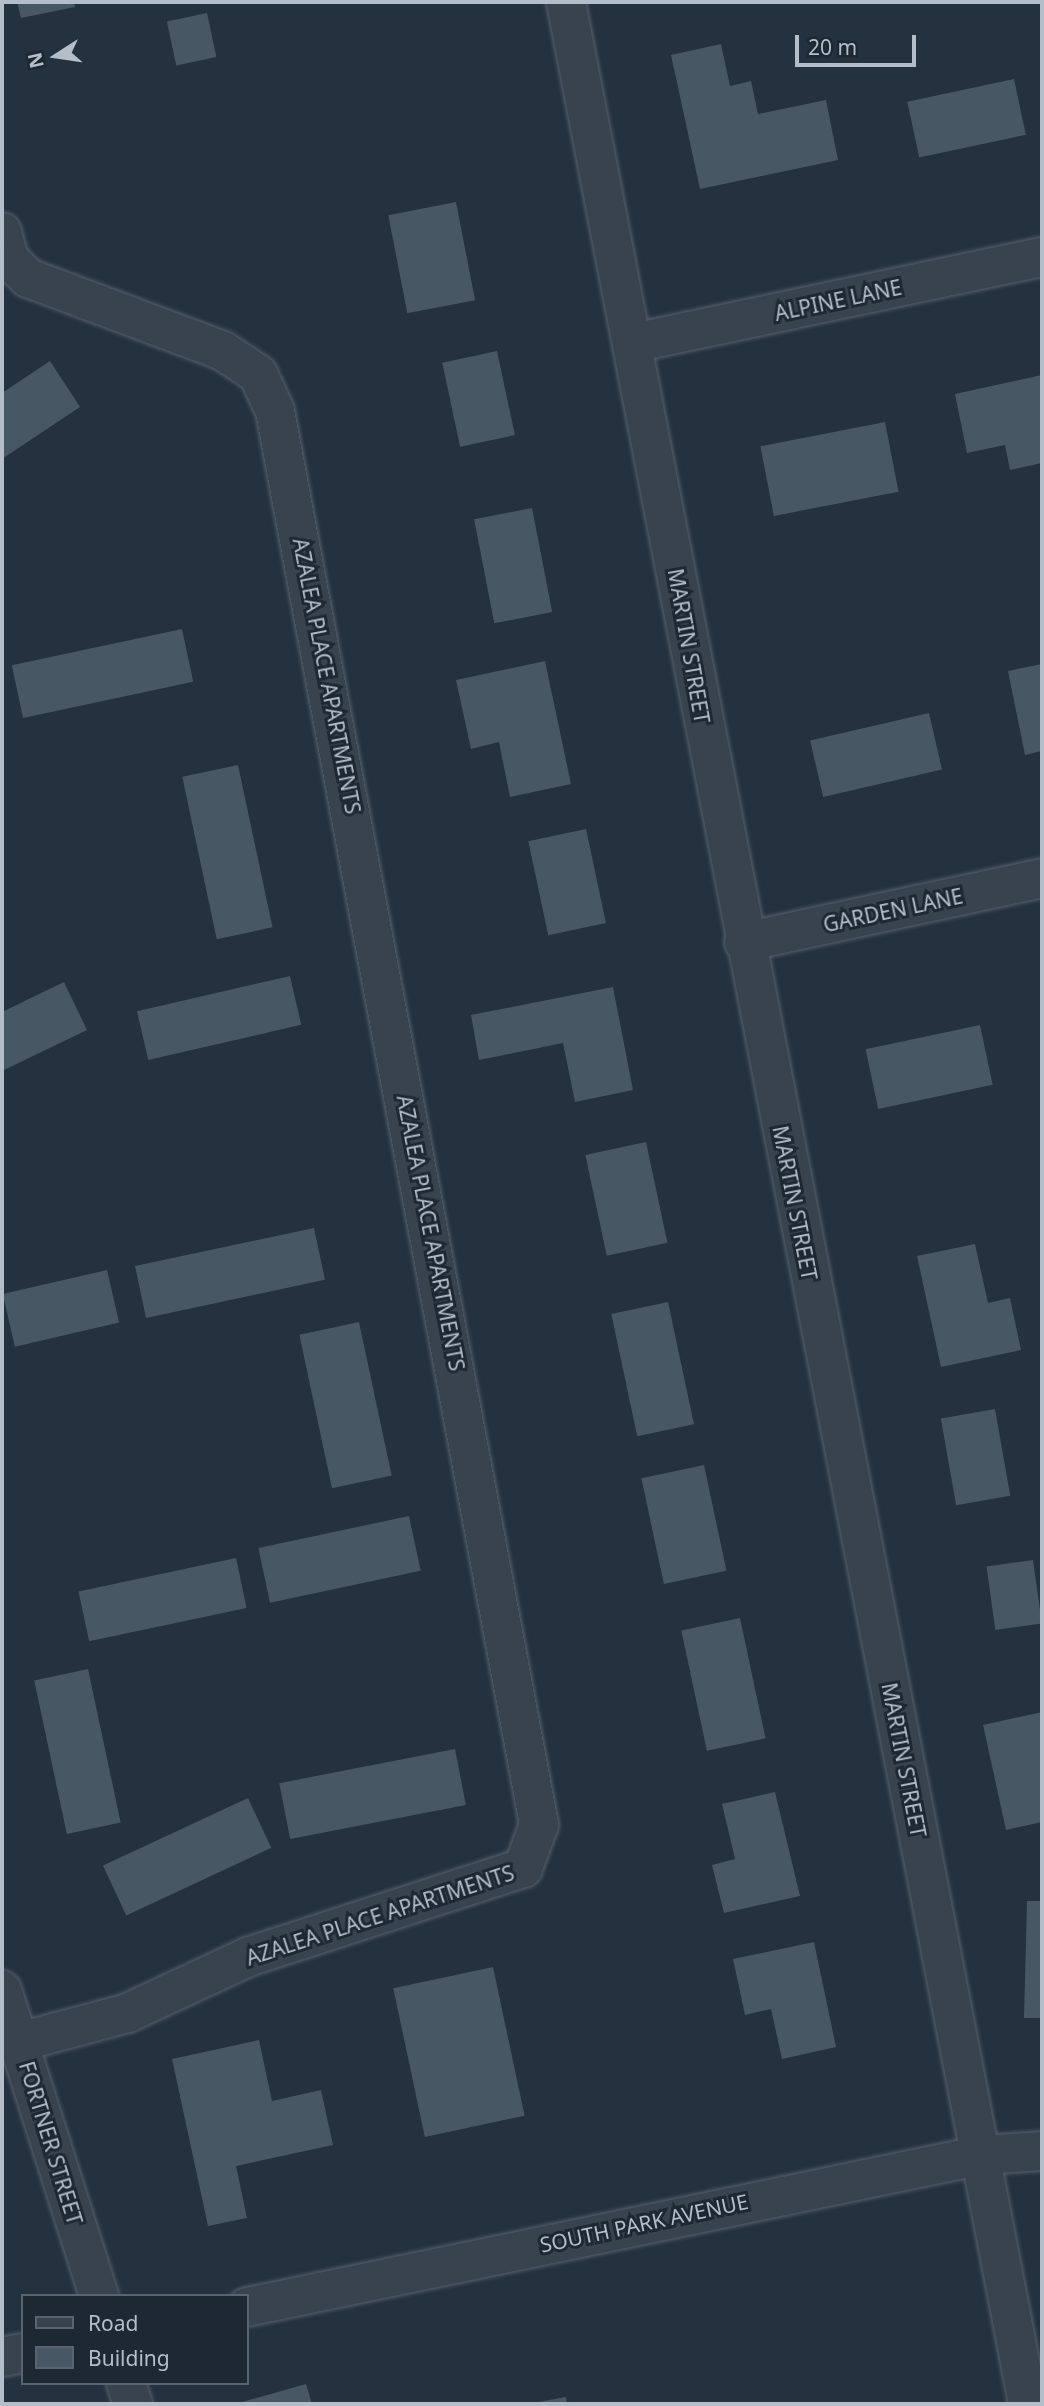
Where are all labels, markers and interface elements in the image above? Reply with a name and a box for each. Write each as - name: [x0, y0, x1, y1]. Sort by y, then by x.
- north arrow: [21, 21, 91, 91]
- scale bar: [799, 21, 920, 65]
- text: 20 m: [808, 33, 857, 61]
- text: N: [21, 50, 50, 71]
- street label: ALPINE LANE: [772, 274, 904, 326]
- street label: AZALEA PLACE APARTMENTS: [288, 536, 366, 816]
- street label: MARTIN STREET: [663, 566, 715, 726]
- street label: GARDEN LANE: [821, 883, 965, 937]
- street label: AZALEA PLACE APARTMENTS: [392, 1093, 470, 1373]
- street label: MARTIN STREET: [768, 1124, 822, 1282]
- street label: MARTIN STREET: [877, 1681, 931, 1839]
- street label: AZALEA PLACE APARTMENTS: [243, 1860, 517, 1970]
- street label: FORTNER STREET: [14, 2058, 88, 2228]
- street label: SOUTH PARK AVENUE: [537, 2189, 751, 2257]
- legend: [21, 2294, 248, 2385]
- text: Road: [88, 2309, 138, 2337]
- text: Building: [88, 2344, 170, 2372]

